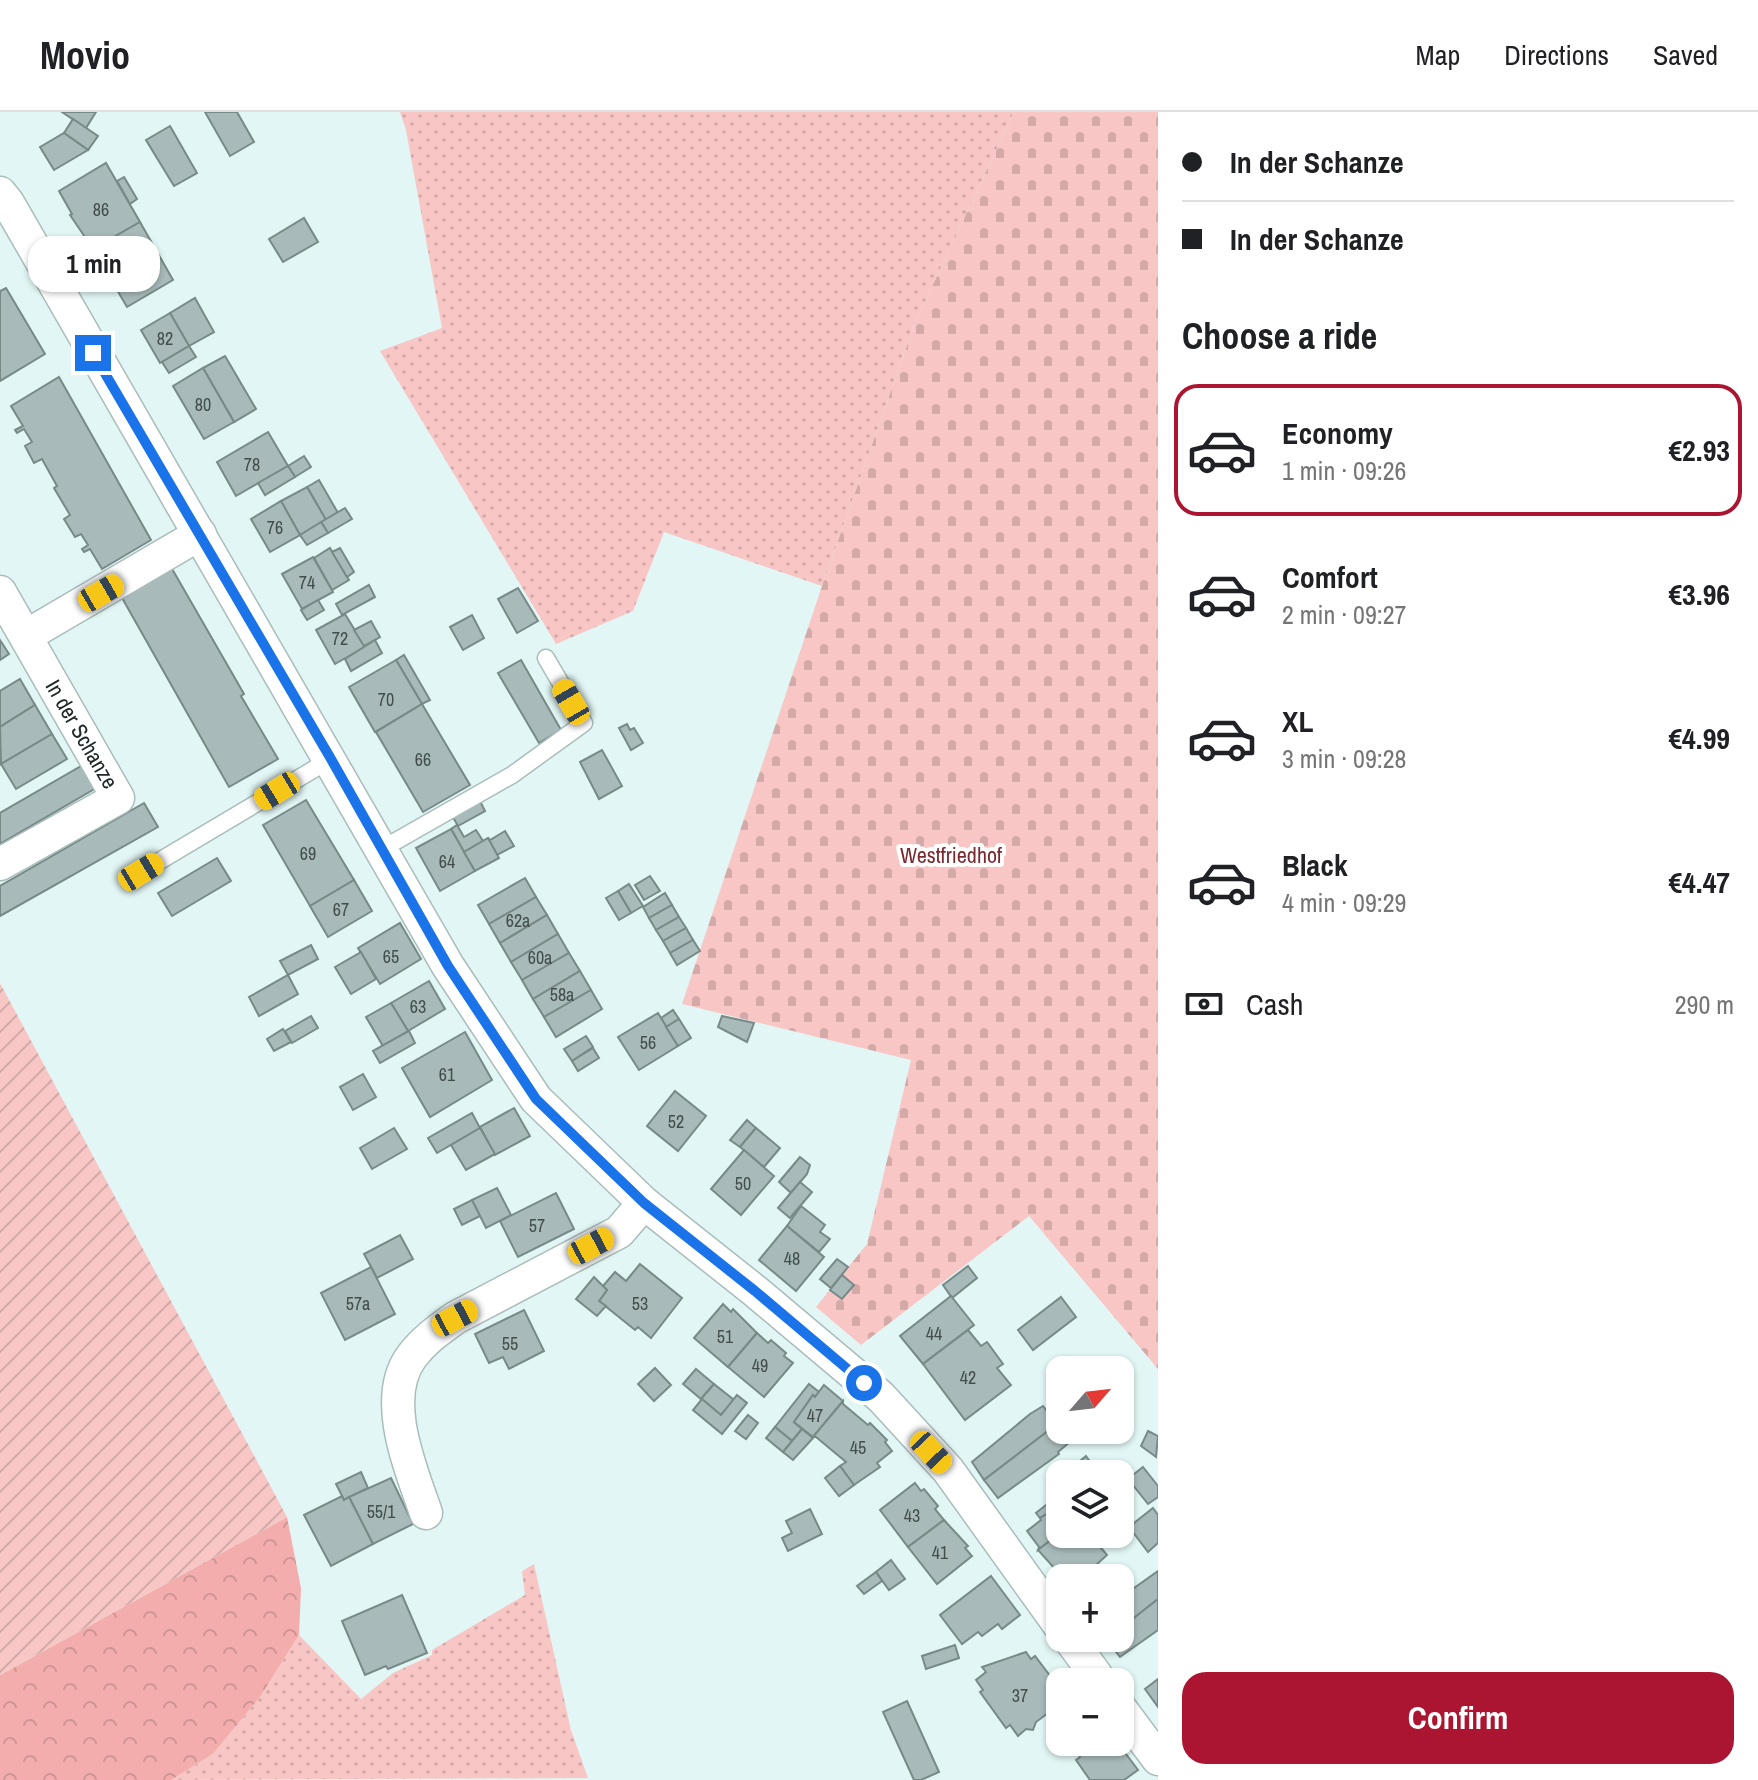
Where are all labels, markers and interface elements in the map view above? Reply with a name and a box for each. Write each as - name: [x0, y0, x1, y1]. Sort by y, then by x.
- text: Movio: [40, 30, 130, 81]
- text: Map: [1416, 36, 1460, 74]
- text: Directions: [1504, 36, 1609, 74]
- text: Saved: [1653, 36, 1718, 74]
- text: In der Schanze: [1230, 142, 1404, 182]
- house number: 86: [93, 197, 109, 222]
- text: In der Schanze: [1230, 219, 1404, 259]
- callout: 1 min: [27, 237, 159, 293]
- text: 1 min: [66, 246, 122, 281]
- text: Choose a ride: [1182, 312, 1377, 360]
- house number: 82: [157, 326, 173, 351]
- route end: [75, 335, 111, 371]
- house number: 80: [195, 392, 211, 417]
- text: Economy: [1282, 413, 1393, 453]
- icon: car: [1186, 414, 1258, 486]
- text: €2.93: [1668, 430, 1730, 470]
- house number: 78: [244, 452, 260, 477]
- text: 1 min · 09:26: [1282, 453, 1406, 488]
- house number: 76: [267, 515, 283, 540]
- text: Comfort: [1282, 557, 1378, 597]
- icon: car: [1186, 558, 1258, 630]
- house number: 74: [299, 570, 315, 595]
- car: [74, 571, 128, 615]
- text: €3.96: [1668, 574, 1730, 614]
- text: 2 min · 09:27: [1282, 597, 1406, 632]
- house number: 72: [332, 626, 348, 651]
- street label: In der Schanze: [39, 674, 125, 794]
- car: [549, 675, 593, 729]
- house number: 70: [378, 687, 394, 712]
- text: XL: [1282, 701, 1313, 741]
- icon: car: [1186, 702, 1258, 774]
- text: €4.99: [1668, 718, 1730, 758]
- text: 3 min · 09:28: [1282, 741, 1406, 776]
- house number: 66: [415, 747, 431, 772]
- car: [250, 768, 304, 814]
- park label: Westfriedhof: [900, 840, 1003, 870]
- house number: 69: [300, 841, 316, 866]
- text: Black: [1282, 845, 1348, 885]
- icon: car: [1186, 846, 1258, 918]
- car: [114, 849, 168, 895]
- house number: 64: [439, 849, 455, 874]
- text: €4.47: [1668, 862, 1730, 902]
- text: 4 min · 09:29: [1282, 885, 1406, 920]
- house number: 67: [333, 897, 349, 922]
- house number: 62a: [506, 908, 530, 933]
- house number: 65: [383, 944, 399, 969]
- house number: 60a: [528, 945, 552, 970]
- house number: 58a: [550, 982, 574, 1007]
- icon: cash: [1182, 982, 1226, 1026]
- text: Cash: [1246, 984, 1303, 1024]
- text: 290 m: [1675, 987, 1734, 1022]
- house number: 63: [410, 994, 426, 1019]
- house number: 56: [640, 1030, 656, 1055]
- house number: 61: [439, 1062, 456, 1087]
- house number: 52: [668, 1109, 684, 1134]
- house number: 50: [735, 1171, 751, 1196]
- house number: 57: [529, 1213, 545, 1238]
- car: [564, 1224, 618, 1268]
- house number: 48: [784, 1246, 800, 1271]
- house number: 57a: [346, 1291, 370, 1316]
- house number: 53: [632, 1291, 648, 1316]
- car: [428, 1296, 482, 1340]
- house number: 44: [926, 1321, 942, 1346]
- house number: 51: [717, 1324, 734, 1349]
- house number: 55: [502, 1331, 518, 1356]
- house number: 49: [752, 1353, 768, 1378]
- north arrow: [1046, 1356, 1134, 1444]
- map controls: [1046, 1356, 1134, 1756]
- route start: [846, 1365, 882, 1401]
- house number: 42: [960, 1365, 976, 1390]
- house number: 47: [807, 1403, 823, 1428]
- car: [906, 1426, 956, 1478]
- house number: 45: [850, 1435, 866, 1460]
- button: layers: [1046, 1460, 1134, 1548]
- house number: 55/1: [367, 1499, 396, 1524]
- house number: 43: [904, 1503, 920, 1528]
- house number: 41: [932, 1540, 949, 1565]
- button: +: [1046, 1564, 1134, 1652]
- button: −: [1046, 1668, 1134, 1756]
- button: Confirm: [1182, 1672, 1734, 1764]
- house number: 37: [1012, 1683, 1028, 1708]

